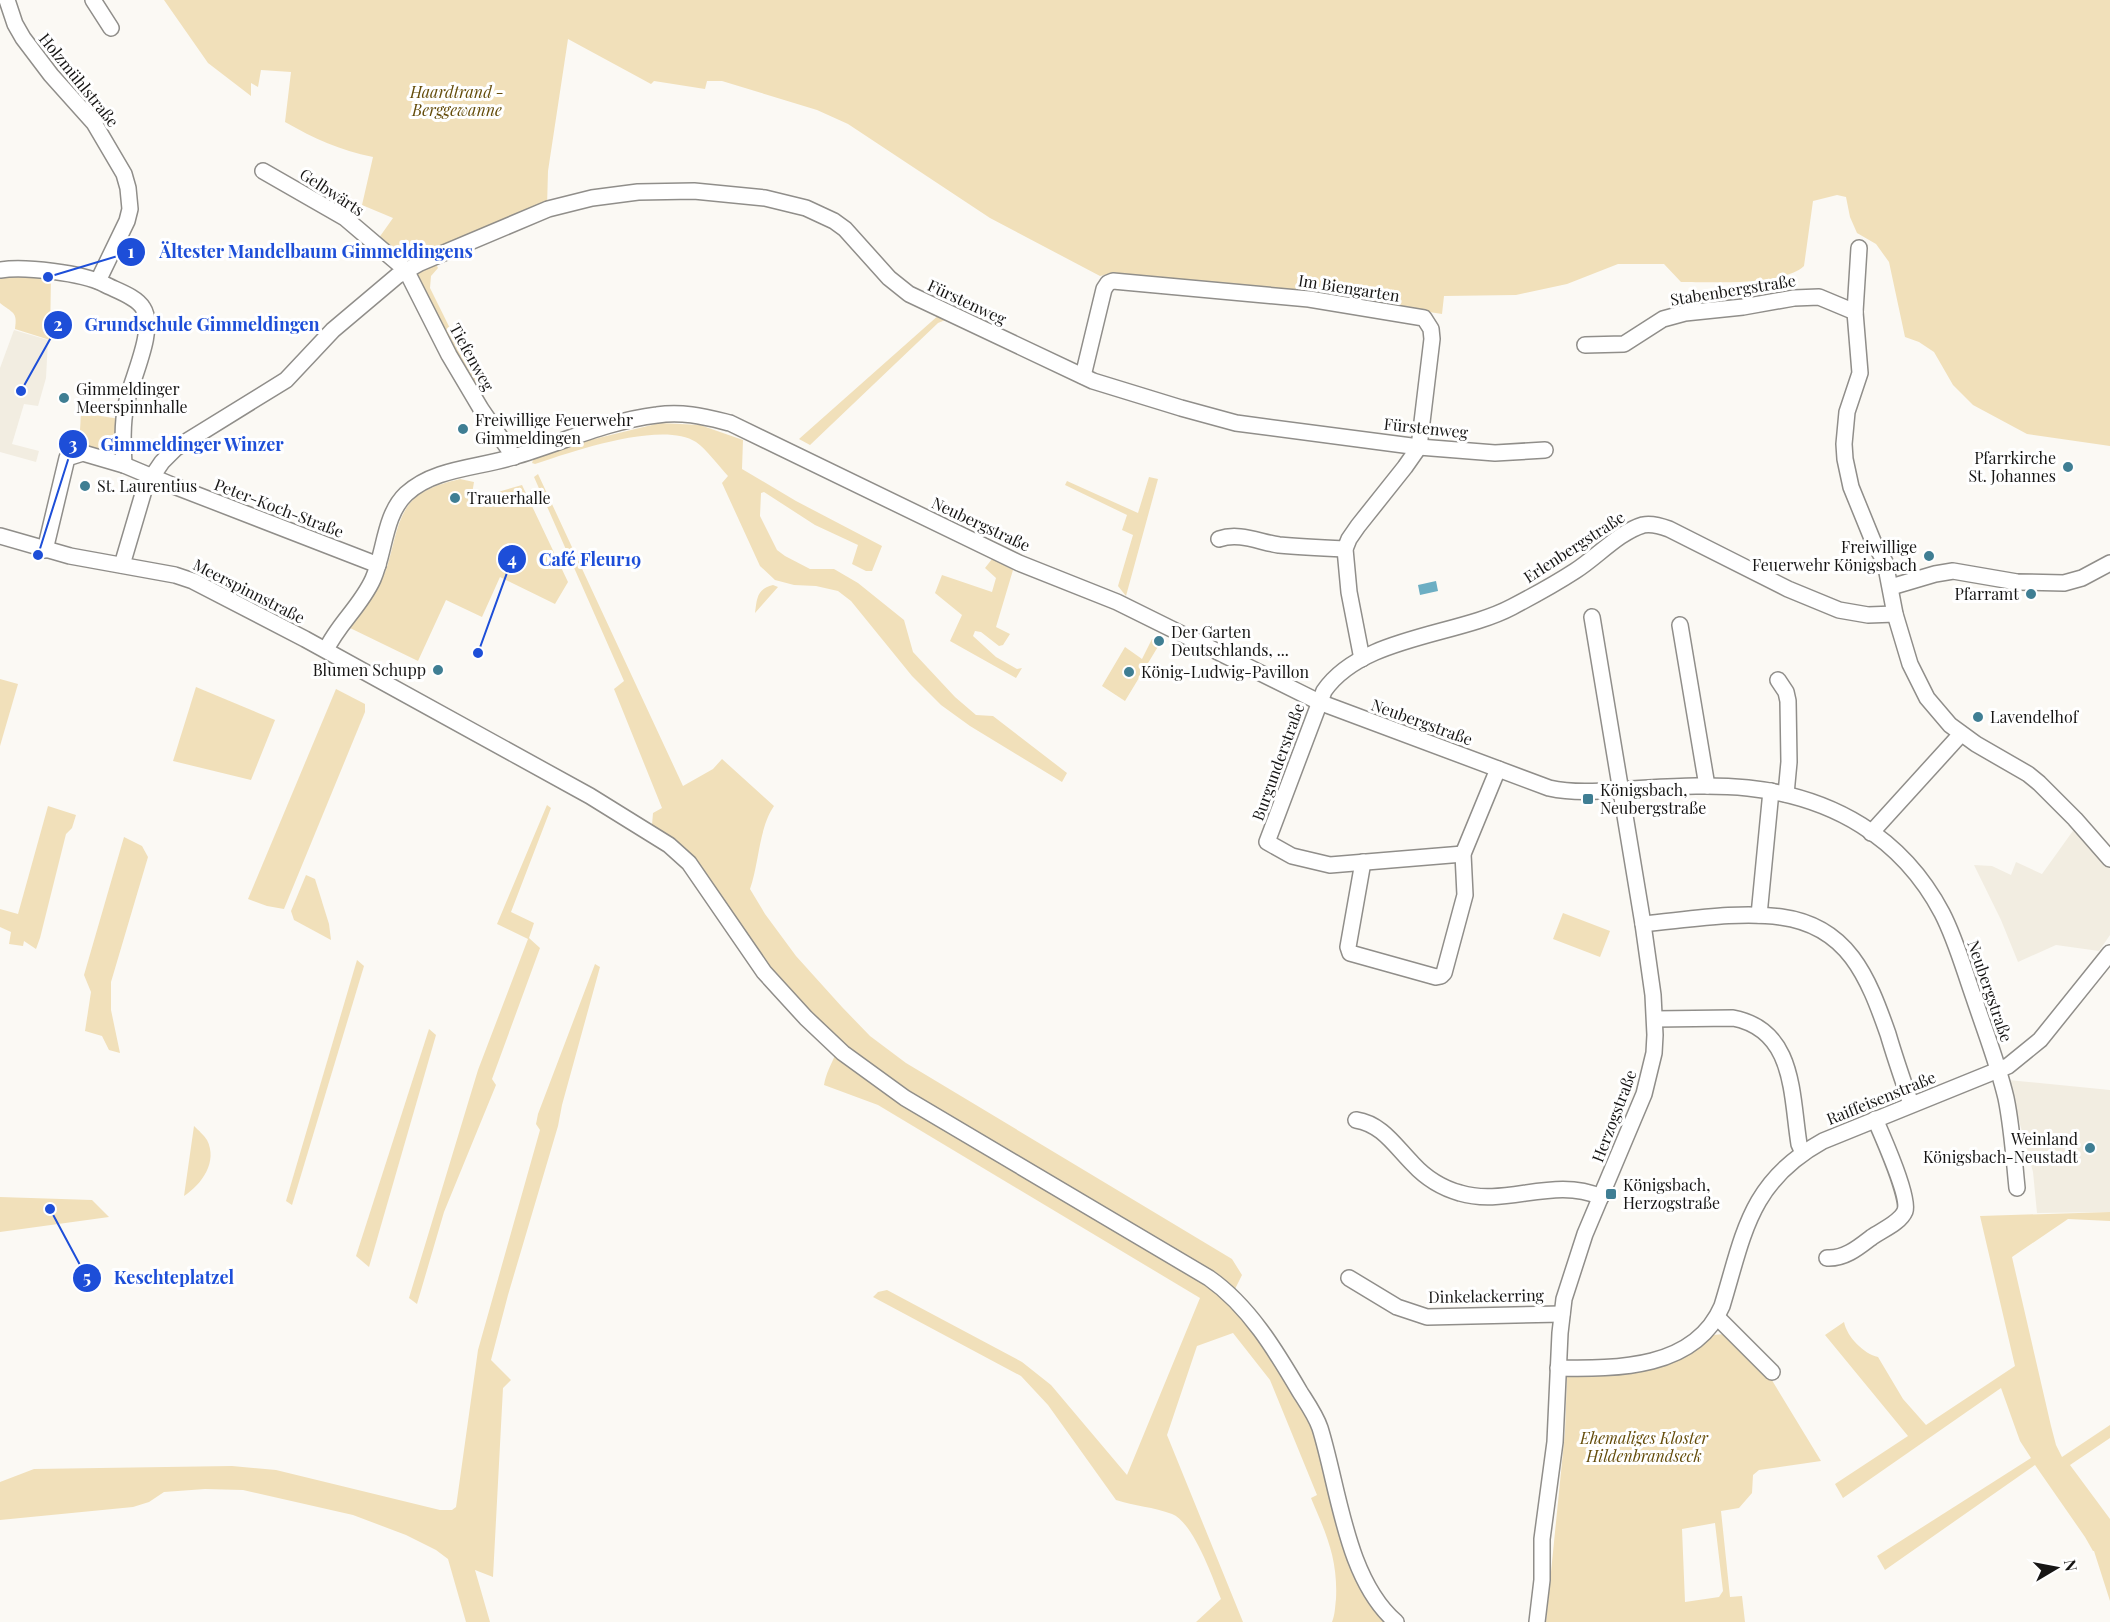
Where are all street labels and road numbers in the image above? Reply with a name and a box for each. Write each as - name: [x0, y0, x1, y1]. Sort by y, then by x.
- street label: Holzmühlstraße: [35, 28, 124, 131]
- street label: Gelbwärts: [296, 163, 369, 220]
- street label: Im Biengarten: [1297, 269, 1402, 306]
- street label: Stabenbergstraße: [1669, 269, 1797, 310]
- street label: Fürstenweg: [924, 274, 1010, 329]
- street label: Tiefenweg: [445, 319, 500, 395]
- street label: Fürstenweg: [1383, 413, 1470, 442]
- street label: Peter-Koch-Straße: [212, 473, 347, 542]
- street label: Neubergstraße: [929, 492, 1034, 556]
- street label: Erlenbergstraße: [1519, 506, 1628, 587]
- street label: Meerspinnstraße: [190, 553, 309, 628]
- street label: Neubergstraße: [1369, 693, 1476, 750]
- street label: Burgunderstraße: [1247, 700, 1309, 823]
- street label: Neubergstraße: [1963, 937, 2018, 1045]
- street label: Raiffeisenstraße: [1823, 1066, 1939, 1129]
- street label: Herzogstraße: [1586, 1067, 1641, 1165]
- street label: Dinkelackerring: [1428, 1284, 1545, 1307]

